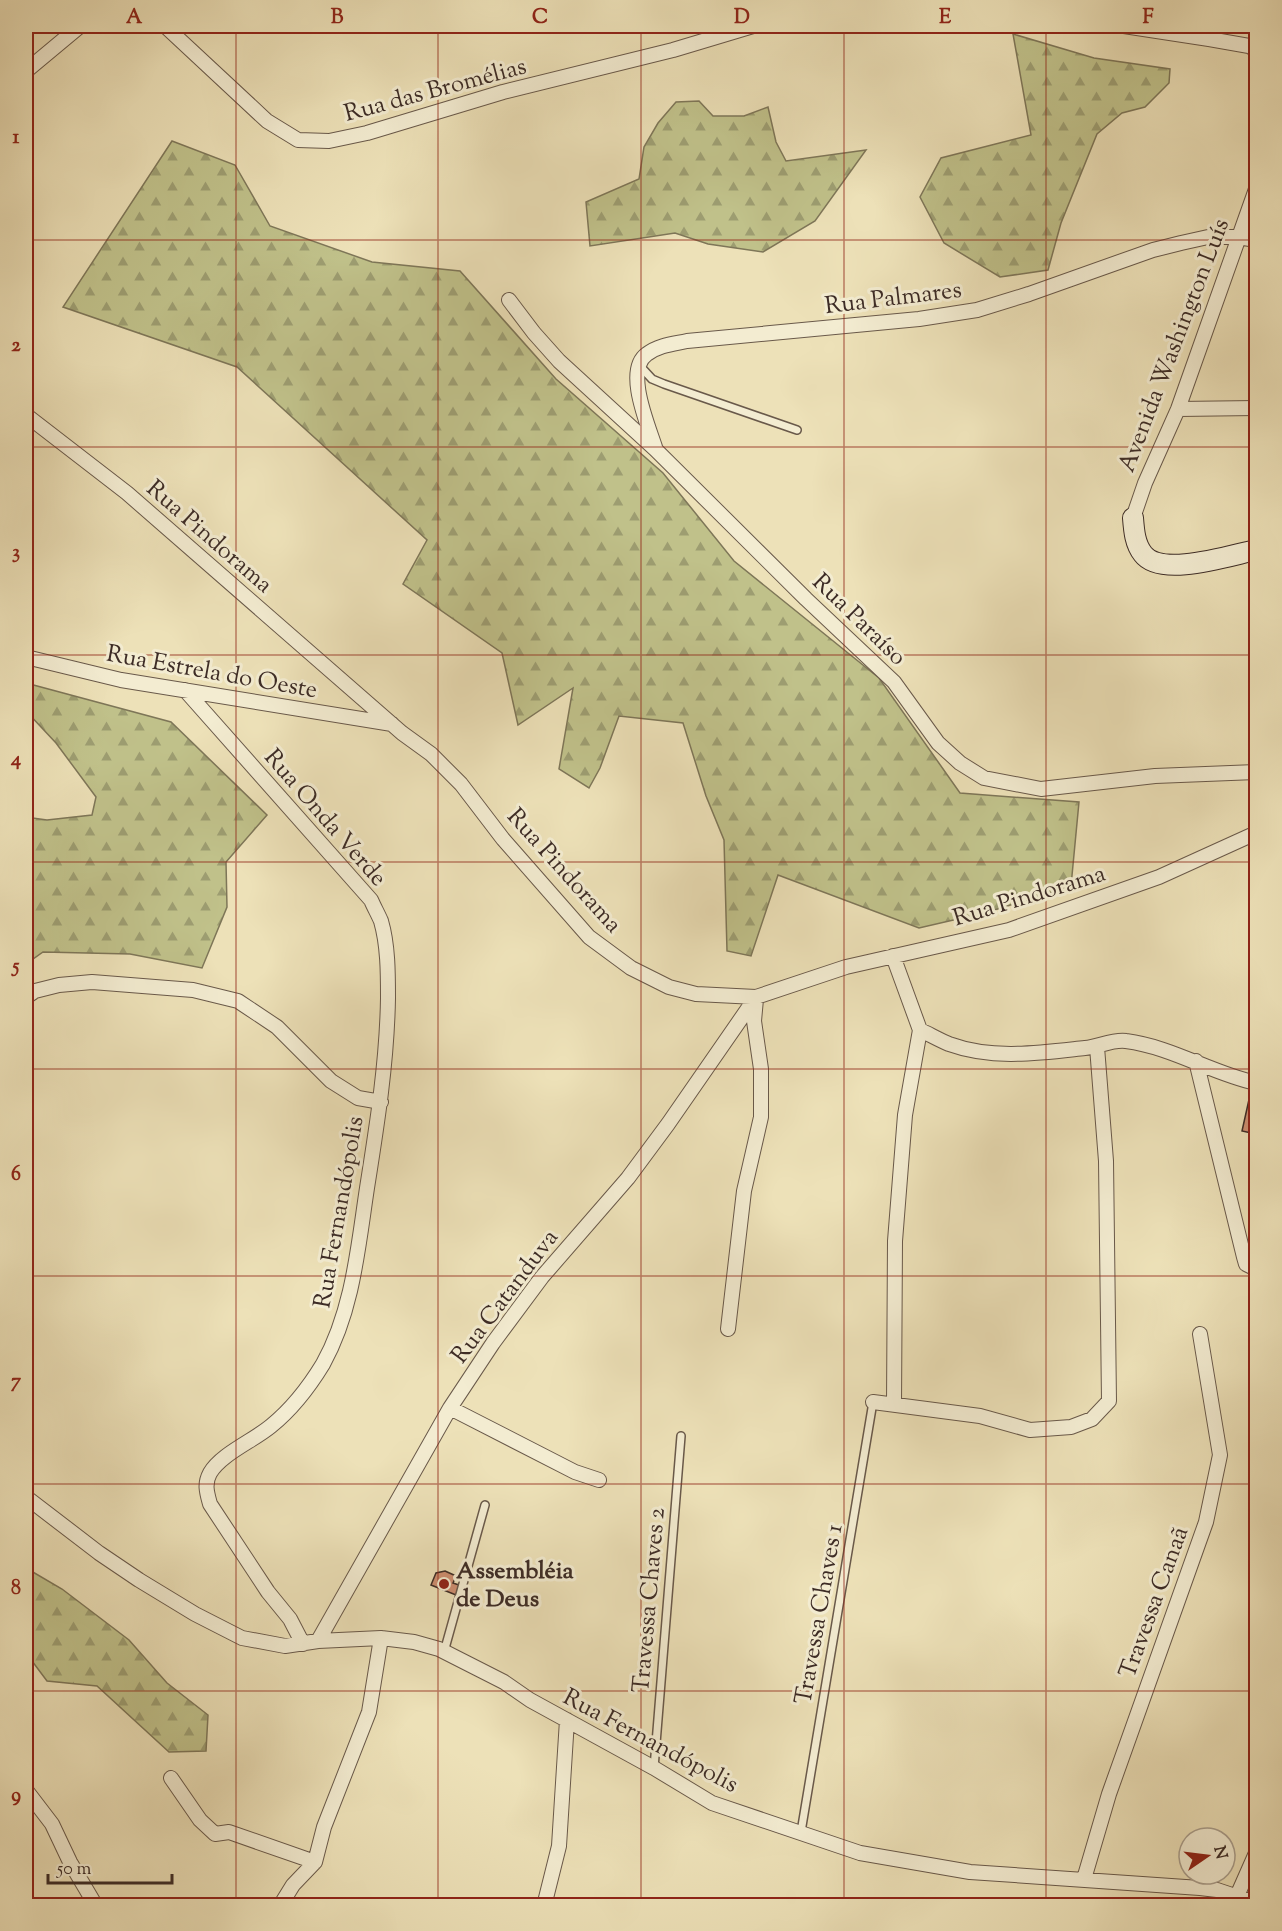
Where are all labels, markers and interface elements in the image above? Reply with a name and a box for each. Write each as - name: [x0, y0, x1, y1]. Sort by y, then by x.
- text: A: [126, 4, 143, 33]
- text: B: [331, 4, 344, 33]
- text: C: [532, 4, 548, 33]
- text: D: [734, 4, 750, 33]
- text: E: [939, 4, 952, 33]
- text: F: [1142, 4, 1154, 33]
- street label: Rua das Bromélias: [340, 50, 531, 132]
- text: 1: [13, 124, 20, 153]
- street label: Avenida Washington Luís: [1111, 214, 1239, 478]
- street label: Rua Palmares: [823, 274, 964, 324]
- text: 2: [11, 332, 21, 361]
- street label: Rua Pindorama: [138, 473, 279, 602]
- text: 3: [12, 539, 20, 568]
- street label: Rua Paraíso: [804, 567, 914, 674]
- street label: Rua Estrela do Oeste: [103, 638, 320, 708]
- street label: Rua Onda Verde: [255, 742, 394, 895]
- text: 4: [10, 746, 21, 775]
- street label: Rua Pindorama: [498, 801, 629, 941]
- street label: Rua Pindorama: [949, 858, 1110, 936]
- text: 5: [11, 953, 20, 982]
- street label: Rua Fernandópolis: [306, 1114, 374, 1311]
- text: 6: [11, 1161, 21, 1190]
- street label: Rua Catanduva: [444, 1223, 567, 1371]
- text: 7: [11, 1368, 22, 1397]
- street label: Travessa Chaves 2: [625, 1506, 675, 1694]
- street label: Travessa Chaves 1: [787, 1522, 853, 1707]
- street label: Travessa Canaã: [1112, 1522, 1198, 1683]
- place label: Assembléia de Deus: [456, 1555, 575, 1617]
- text: 8: [11, 1575, 21, 1604]
- marker: Assembléia de Deus: [437, 1577, 451, 1591]
- street label: Rua Fernandópolis: [556, 1681, 744, 1802]
- text: 9: [11, 1782, 21, 1811]
- north arrow: [1177, 1826, 1237, 1886]
- text: N: [1206, 1844, 1232, 1862]
- scale bar: [48, 1847, 172, 1885]
- text: 50 m: [56, 1857, 92, 1883]

